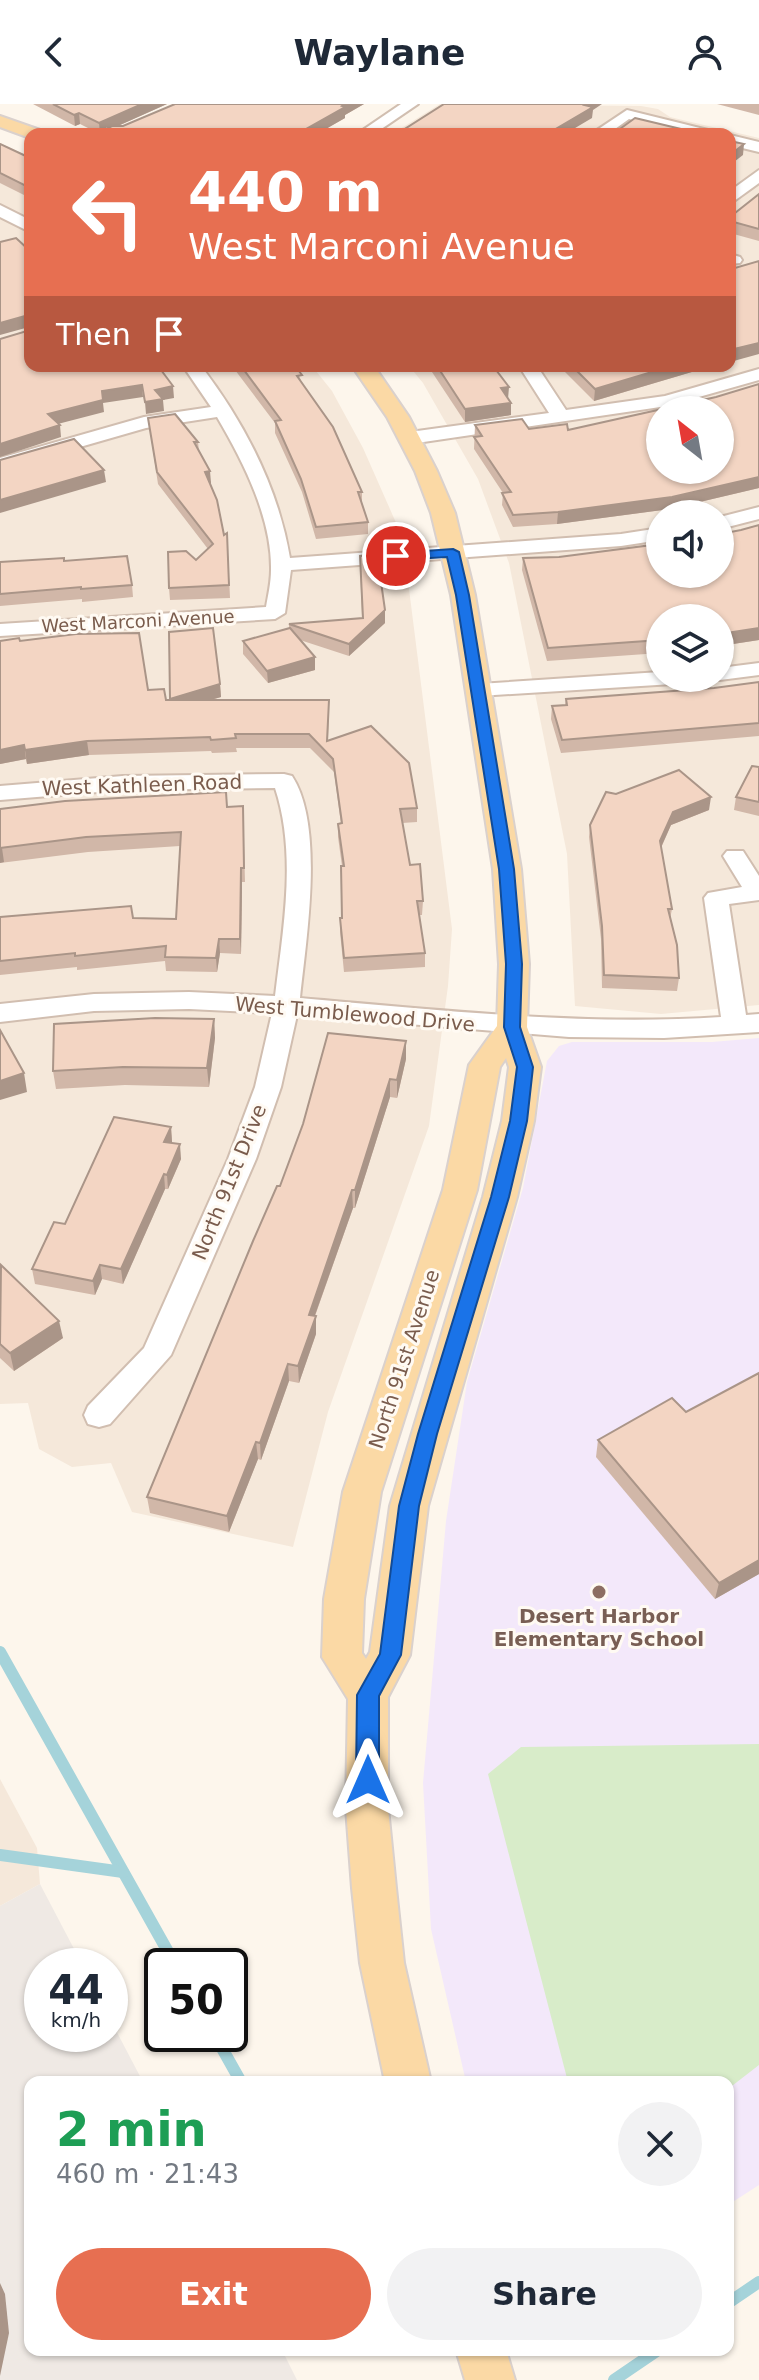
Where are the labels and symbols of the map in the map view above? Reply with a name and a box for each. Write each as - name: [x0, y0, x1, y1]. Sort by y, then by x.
- north arrow: [646, 396, 734, 484]
- pin: [362, 522, 430, 590]
- street label: West Marconi Avenue: [41, 605, 235, 637]
- street label: West Kathleen Road: [41, 770, 243, 800]
- street label: West Tumblewood Drive: [234, 992, 476, 1036]
- street label: North 91st Drive: [187, 1101, 271, 1263]
- street label: North 91st Avenue: [364, 1267, 444, 1451]
- marker: Desert Harbor Elementary School: [590, 1583, 608, 1601]
- place label: Desert Harbor Elementary School: [494, 1604, 704, 1651]
- position arrow: [326, 1738, 410, 1822]
- speed limit sign: 50: [144, 1948, 248, 2052]

